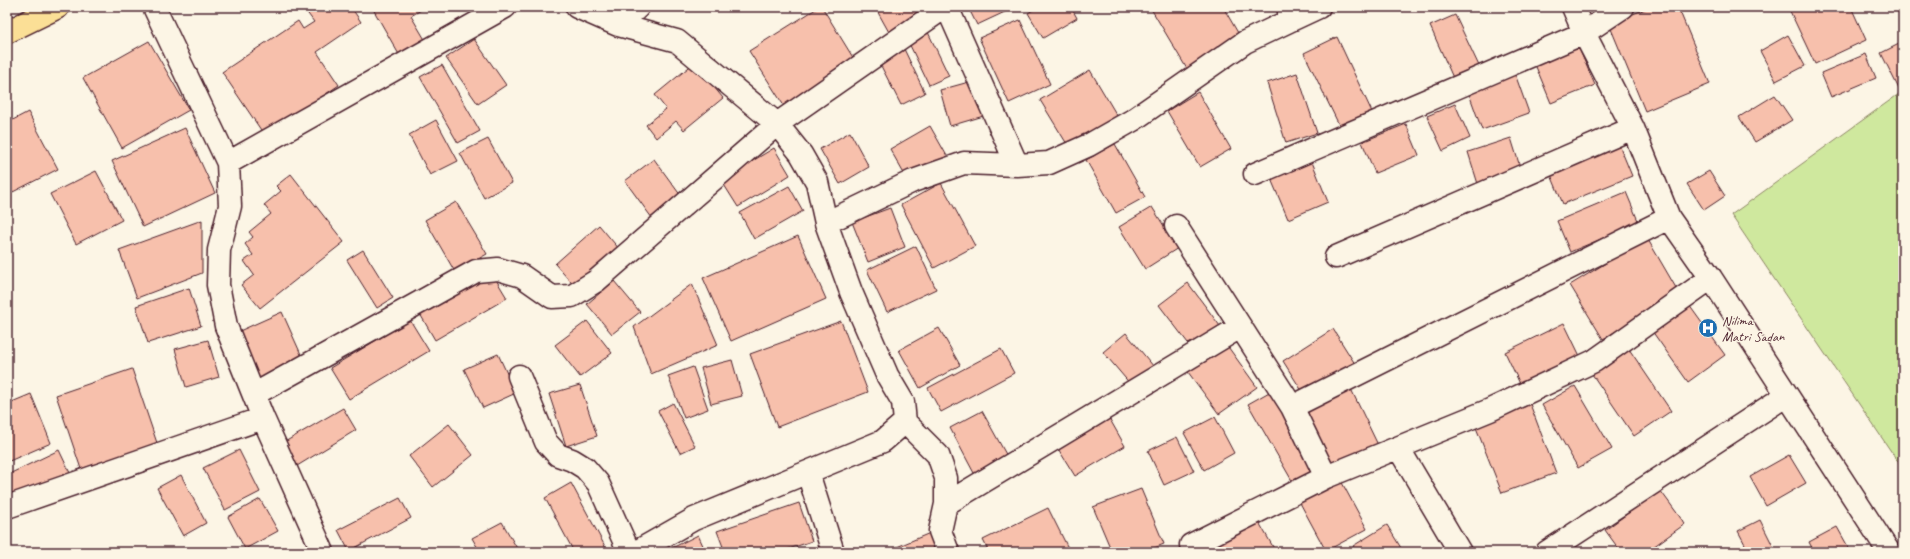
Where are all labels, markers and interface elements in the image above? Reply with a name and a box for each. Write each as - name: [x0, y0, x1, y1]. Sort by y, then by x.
- place label: Nilima Matri Sadan: [1722, 312, 1785, 345]
- hospital icon: Nilima Matri Sadan: [1697, 317, 1719, 339]

